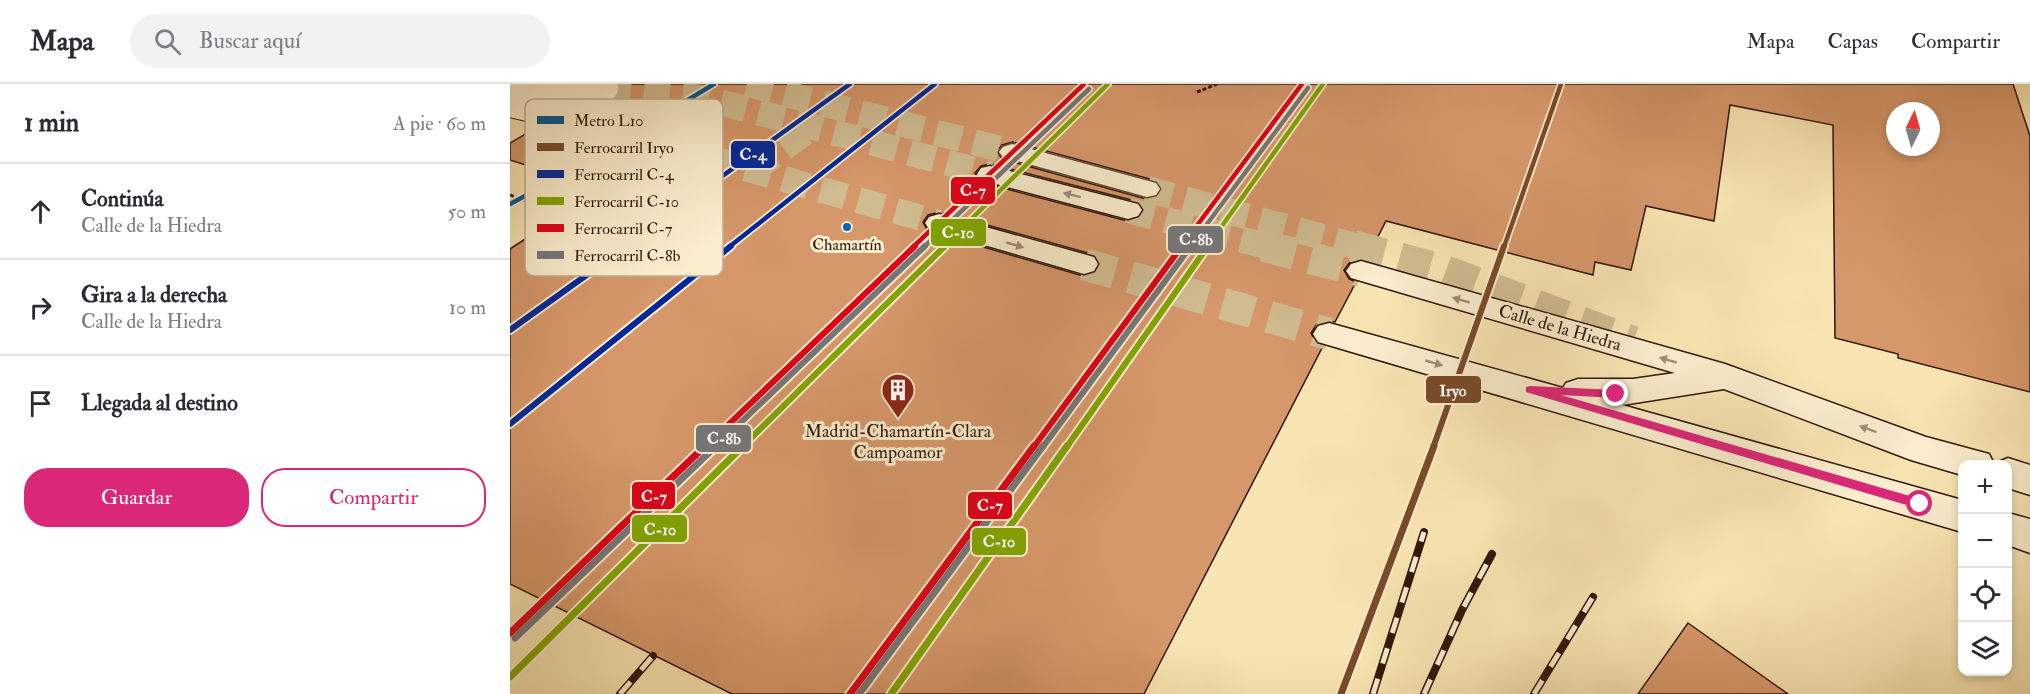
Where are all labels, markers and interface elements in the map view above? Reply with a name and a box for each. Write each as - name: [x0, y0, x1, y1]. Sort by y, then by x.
- search box: [130, 14, 550, 68]
- text: Mapa: [30, 24, 94, 59]
- icon: search: [151, 25, 184, 58]
- text: Buscar aquí: [199, 27, 301, 55]
- text: Mapa: [1747, 28, 1795, 55]
- text: Capas: [1828, 28, 1878, 55]
- text: Compartir: [1911, 28, 2000, 55]
- legend: [525, 99, 723, 276]
- north arrow: [1886, 102, 1940, 156]
- text: 1 min: [24, 107, 79, 139]
- text: A pie · 60 m: [393, 111, 486, 136]
- text: Metro L10: [574, 111, 643, 131]
- text: Ferrocarril Iryo: [574, 138, 674, 158]
- line badge: C-4: [730, 140, 776, 169]
- text: C-4: [739, 145, 768, 165]
- text: Ferrocarril C-4: [574, 165, 675, 185]
- line badge: C-7: [950, 176, 996, 205]
- text: C-7: [960, 181, 987, 201]
- text: Continúa: [81, 185, 164, 213]
- one-way arrow: [1063, 190, 1081, 199]
- text: Ferrocarril C-10: [574, 192, 679, 212]
- icon: ahead: [24, 195, 57, 228]
- text: 50 m: [447, 199, 486, 224]
- text: Calle de la Hiedra: [81, 213, 222, 238]
- line badge: C-10: [930, 218, 987, 247]
- text: Ferrocarril C-7: [574, 219, 673, 239]
- marker: Chamartín: [841, 221, 853, 233]
- text: C-10: [942, 223, 974, 243]
- line badge: C-8b: [1167, 225, 1224, 254]
- text: C-8b: [1179, 230, 1213, 250]
- place label: Chamartín: [812, 235, 882, 255]
- one-way arrow: [1006, 241, 1024, 250]
- text: Ferrocarril C-8b: [574, 246, 681, 266]
- text: Gira a la derecha: [81, 281, 227, 309]
- icon: right: [24, 291, 57, 324]
- text: 10 m: [449, 295, 486, 320]
- one-way arrow: [1452, 295, 1470, 304]
- street label: Calle de la Hiedra: [1496, 299, 1625, 357]
- text: Calle de la Hiedra: [81, 309, 222, 334]
- one-way arrow: [1659, 355, 1677, 364]
- one-way arrow: [1425, 359, 1443, 368]
- building icon: Madrid-Chamartín-Clara Campoamor: [880, 372, 916, 419]
- line badge: Iryo: [1425, 375, 1482, 404]
- route end: [1602, 380, 1628, 406]
- text: Iryo: [1439, 381, 1467, 402]
- icon: arrive: [24, 387, 57, 420]
- text: Llegada al destino: [81, 389, 238, 417]
- place label: Madrid-Chamartín-Clara Campoamor: [805, 420, 992, 464]
- line badge: C-8b: [695, 424, 752, 453]
- one-way arrow: [1859, 424, 1877, 434]
- text: C-8b: [707, 429, 741, 449]
- map controls: [1958, 460, 2012, 676]
- button: +: [1958, 460, 2012, 514]
- button: Guardar: [24, 468, 249, 527]
- button: Compartir: [261, 468, 486, 527]
- line badge: C-7: [631, 481, 676, 510]
- text: C-7: [641, 487, 668, 507]
- route start: [1906, 490, 1932, 516]
- line badge: C-7: [967, 491, 1013, 520]
- text: C-7: [977, 496, 1004, 516]
- line badge: C-10: [631, 514, 688, 543]
- button: −: [1958, 514, 2012, 568]
- text: C-10: [644, 520, 676, 540]
- line badge: C-10: [971, 527, 1027, 556]
- text: C-10: [983, 532, 1015, 552]
- button: locate: [1958, 568, 2012, 622]
- button: layers: [1958, 622, 2012, 676]

